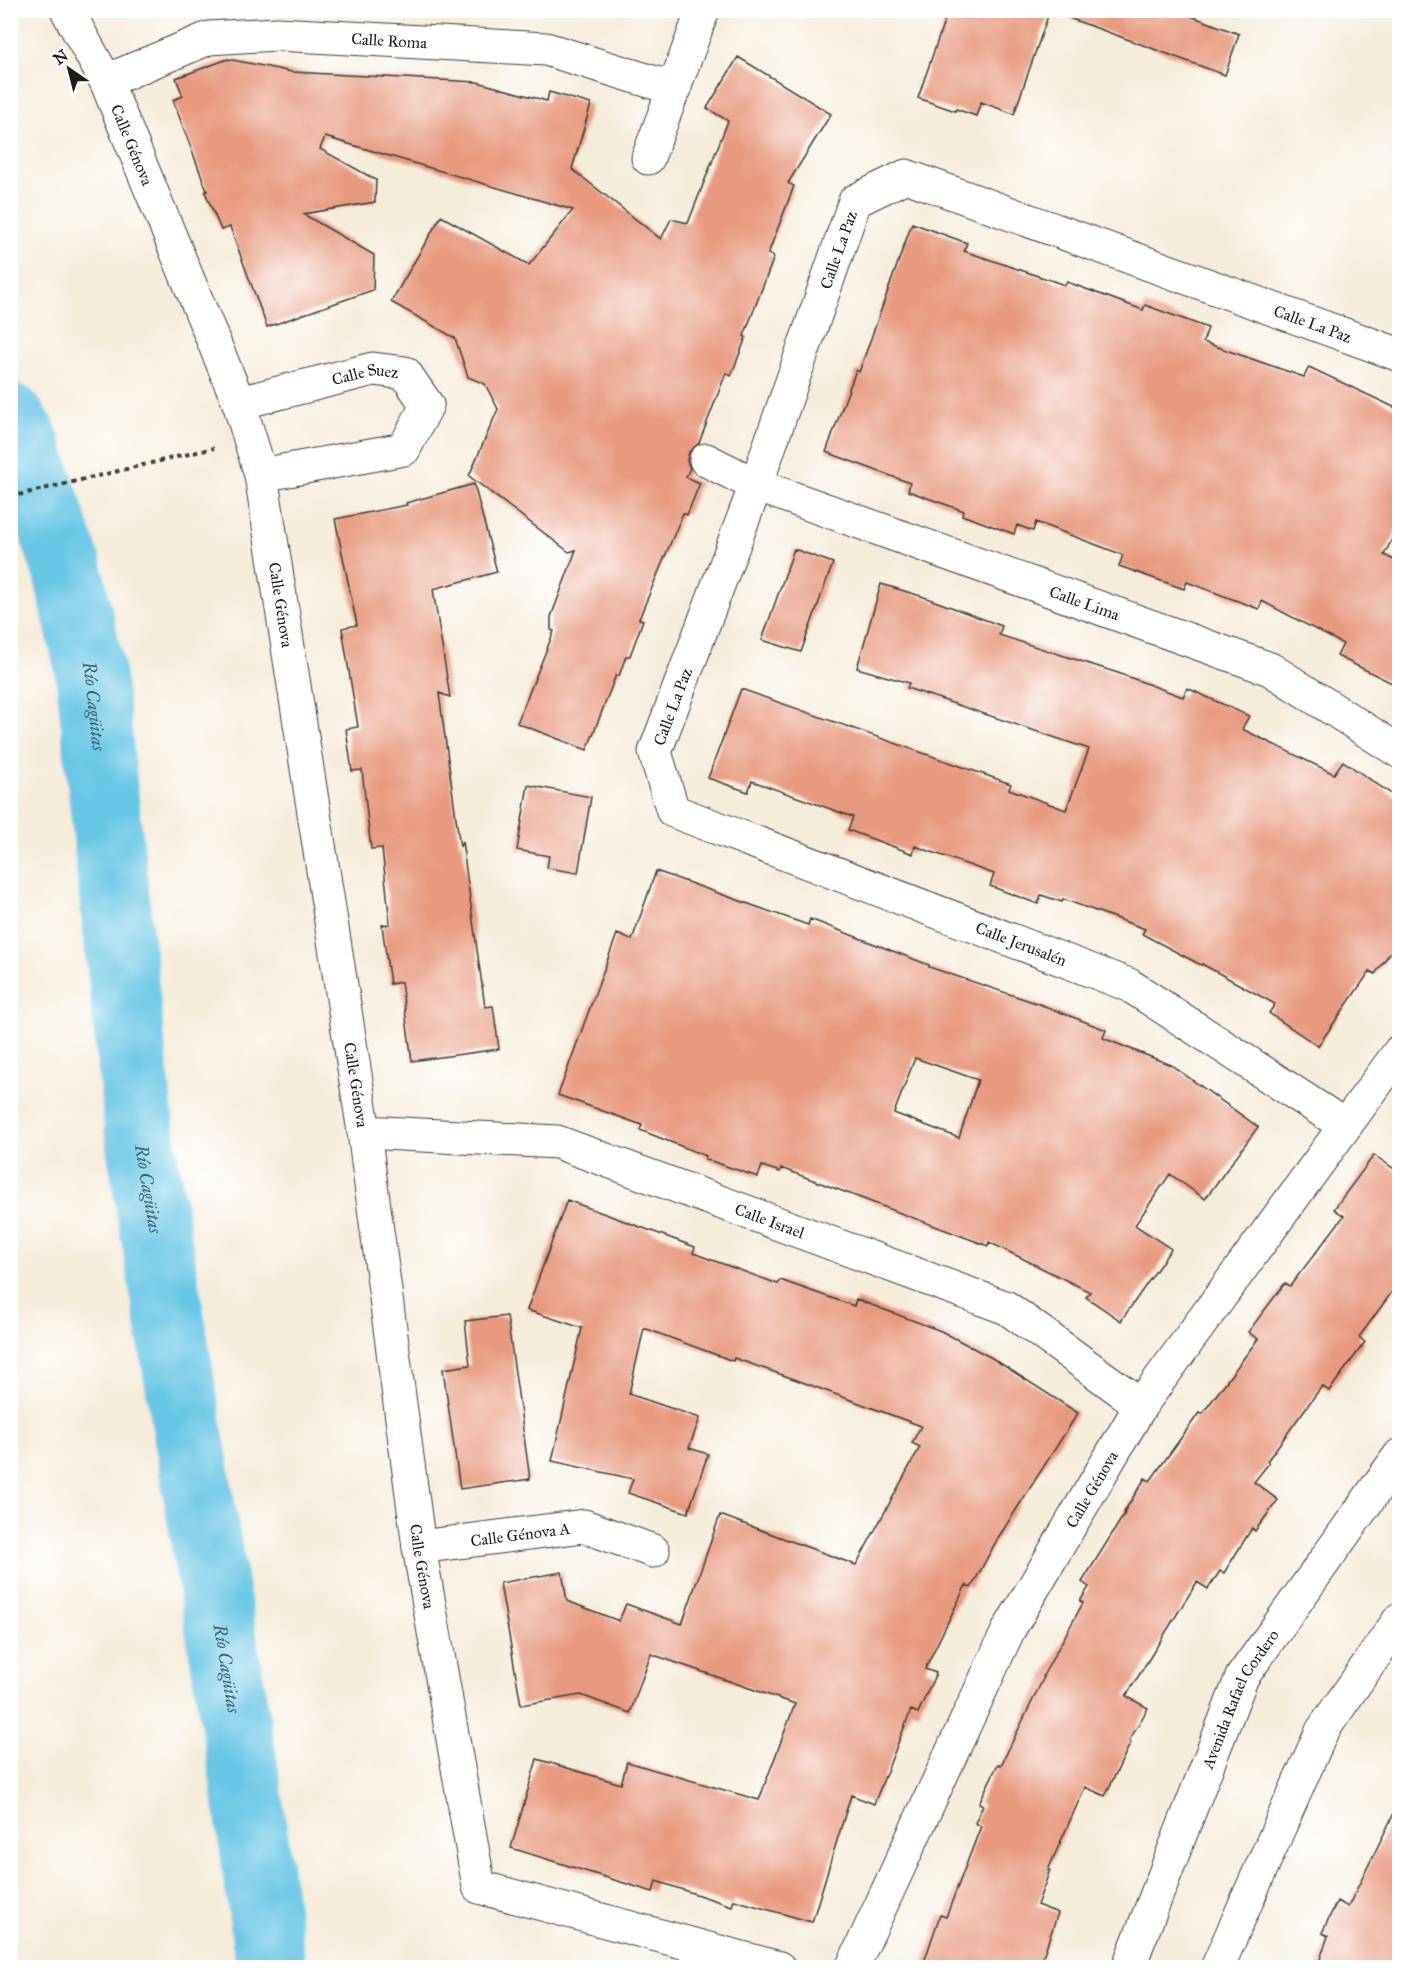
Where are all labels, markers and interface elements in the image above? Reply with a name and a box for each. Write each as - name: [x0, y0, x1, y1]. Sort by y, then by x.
- street label: Calle Roma: [351, 29, 428, 52]
- north arrow: [39, 39, 99, 99]
- text: N: [50, 45, 72, 69]
- street label: Calle Génova: [107, 101, 158, 188]
- street label: Calle La Paz: [816, 208, 861, 291]
- street label: Calle La Paz: [1271, 301, 1355, 346]
- street label: Calle Suez: [330, 359, 400, 389]
- street label: Calle Génova: [265, 561, 297, 649]
- street label: Calle Lima: [1047, 581, 1122, 624]
- water label: Río Cagüitas: [77, 658, 110, 753]
- street label: Calle La Paz: [649, 664, 696, 748]
- street label: Calle Jerusalén: [972, 918, 1070, 971]
- street label: Calle Génova: [341, 1041, 373, 1129]
- water label: Río Cagüitas: [130, 1142, 166, 1236]
- street label: Calle Israel: [732, 1199, 808, 1242]
- street label: Calle Génova: [1062, 1447, 1122, 1531]
- street label: Calle Génova A: [469, 1518, 571, 1550]
- street label: Calle Génova: [407, 1523, 439, 1611]
- water label: Río Cagüitas: [209, 1622, 245, 1715]
- street label: Avenida Rafael Cordero: [1197, 1625, 1282, 1772]

